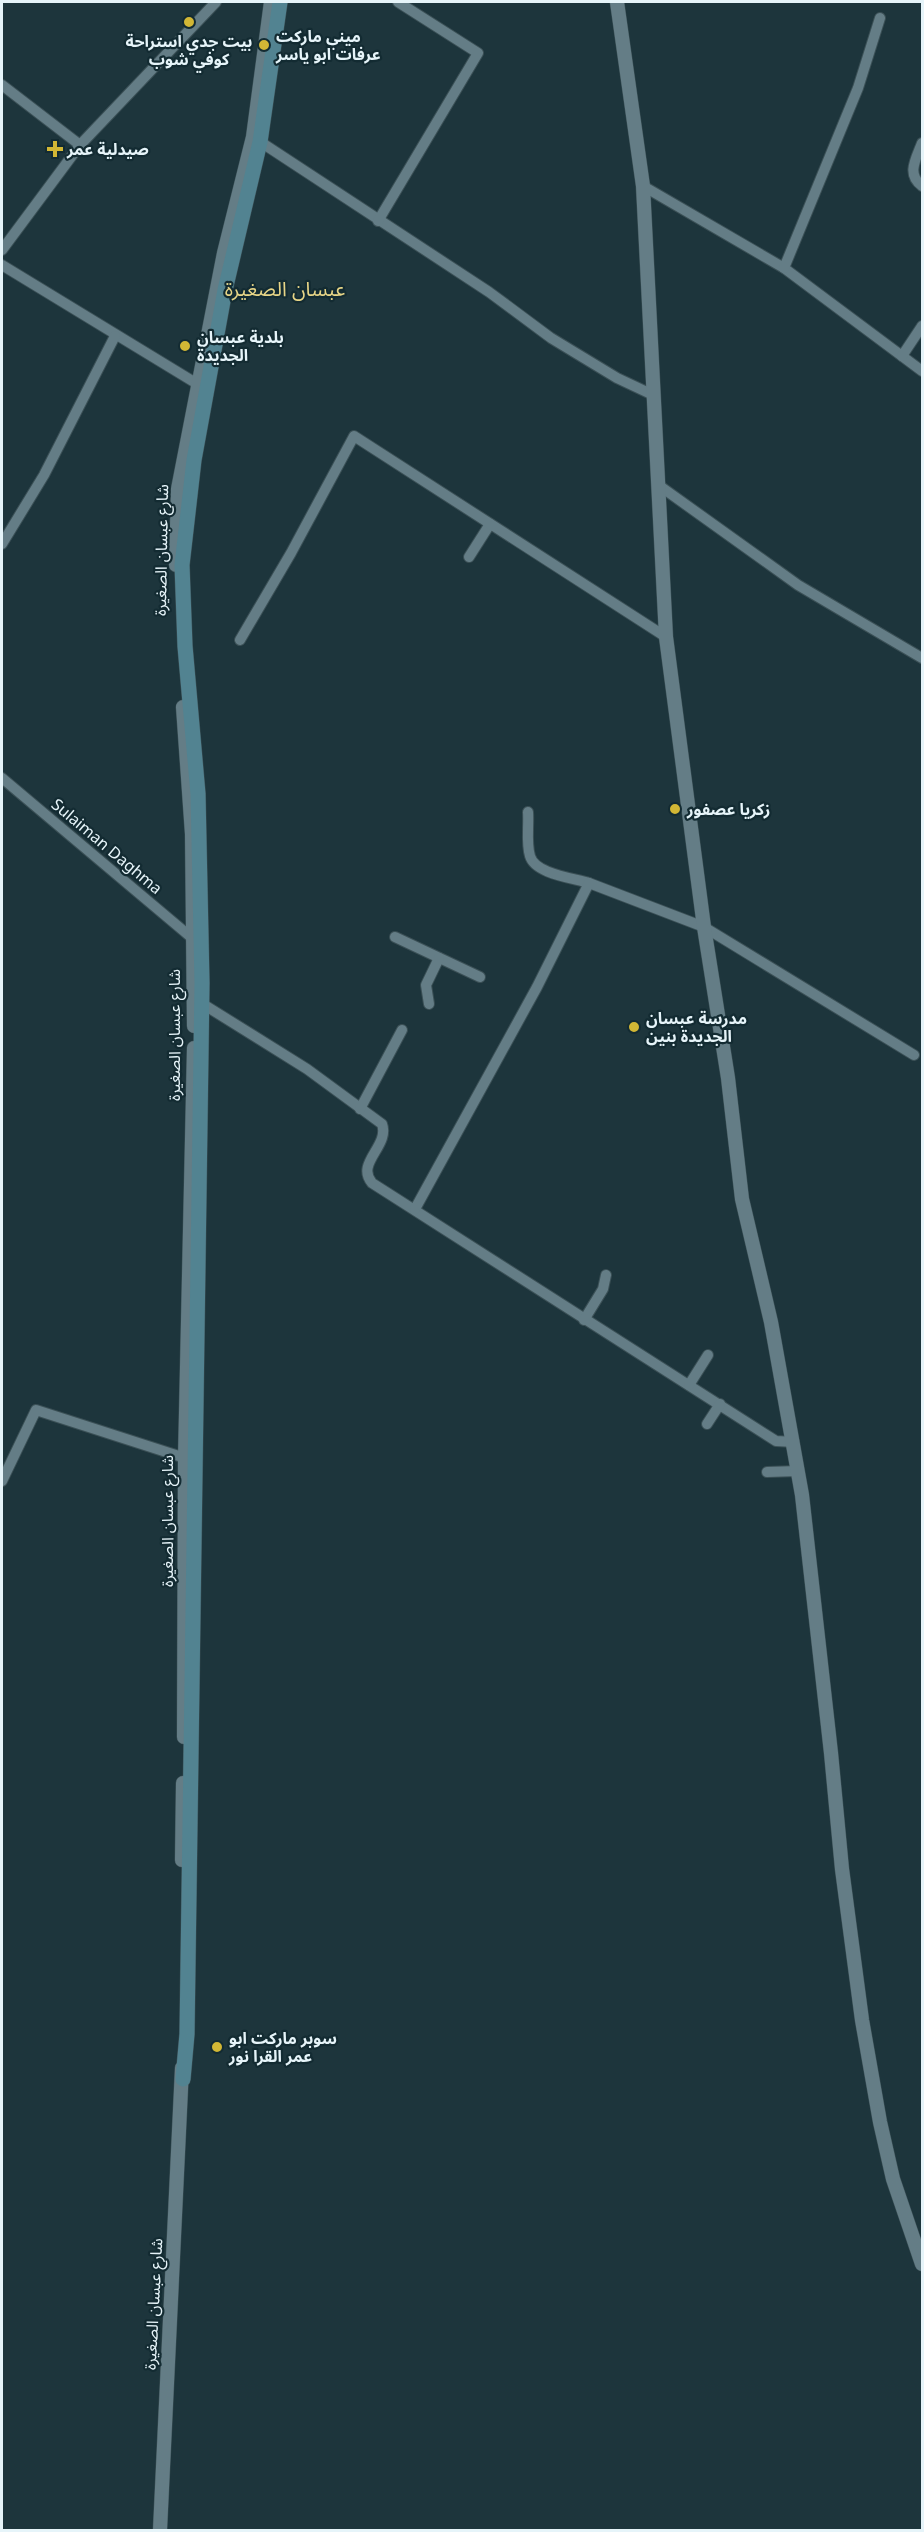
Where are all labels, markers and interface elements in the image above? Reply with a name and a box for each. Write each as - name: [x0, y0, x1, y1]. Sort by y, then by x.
- marker: بيت جدي استراحة كوفي شوب: [182, 15, 196, 29]
- place label: ميني ماركت عرفات ابو ياسر: [275, 25, 381, 65]
- place label: بيت جدي استراحة كوفي شوب: [126, 30, 252, 73]
- marker: ميني ماركت عرفات ابو ياسر: [257, 38, 271, 52]
- place label: صيدلية عمر: [66, 138, 149, 160]
- marker: صيدلية عمر: [48, 142, 62, 156]
- district label: عبسان الصغيرة: [225, 275, 345, 302]
- place label: بلدية عبسان الجديدة: [197, 326, 284, 366]
- marker: بلدية عبسان الجديدة: [178, 339, 192, 353]
- street label: شارع عبسان الصغيرة: [149, 484, 175, 616]
- street label: Sulaiman Daghma: [47, 793, 167, 899]
- place label: زكريا عصفور: [686, 798, 770, 820]
- marker: زكريا عصفور: [668, 802, 682, 816]
- street label: شارع عبسان الصغيرة: [163, 969, 187, 1101]
- place label: مدرسة عبسان الجديدة بنين: [646, 1007, 747, 1047]
- marker: مدرسة عبسان الجديدة بنين: [627, 1020, 641, 1034]
- street label: شارع عبسان الصغيرة: [156, 1455, 180, 1587]
- place label: سوبر ماركت ابو عمر القرا نور: [228, 2027, 337, 2067]
- marker: سوبر ماركت ابو عمر القرا نور: [210, 2040, 224, 2054]
- street label: شارع عبسان الصغيرة: [139, 2238, 169, 2371]

